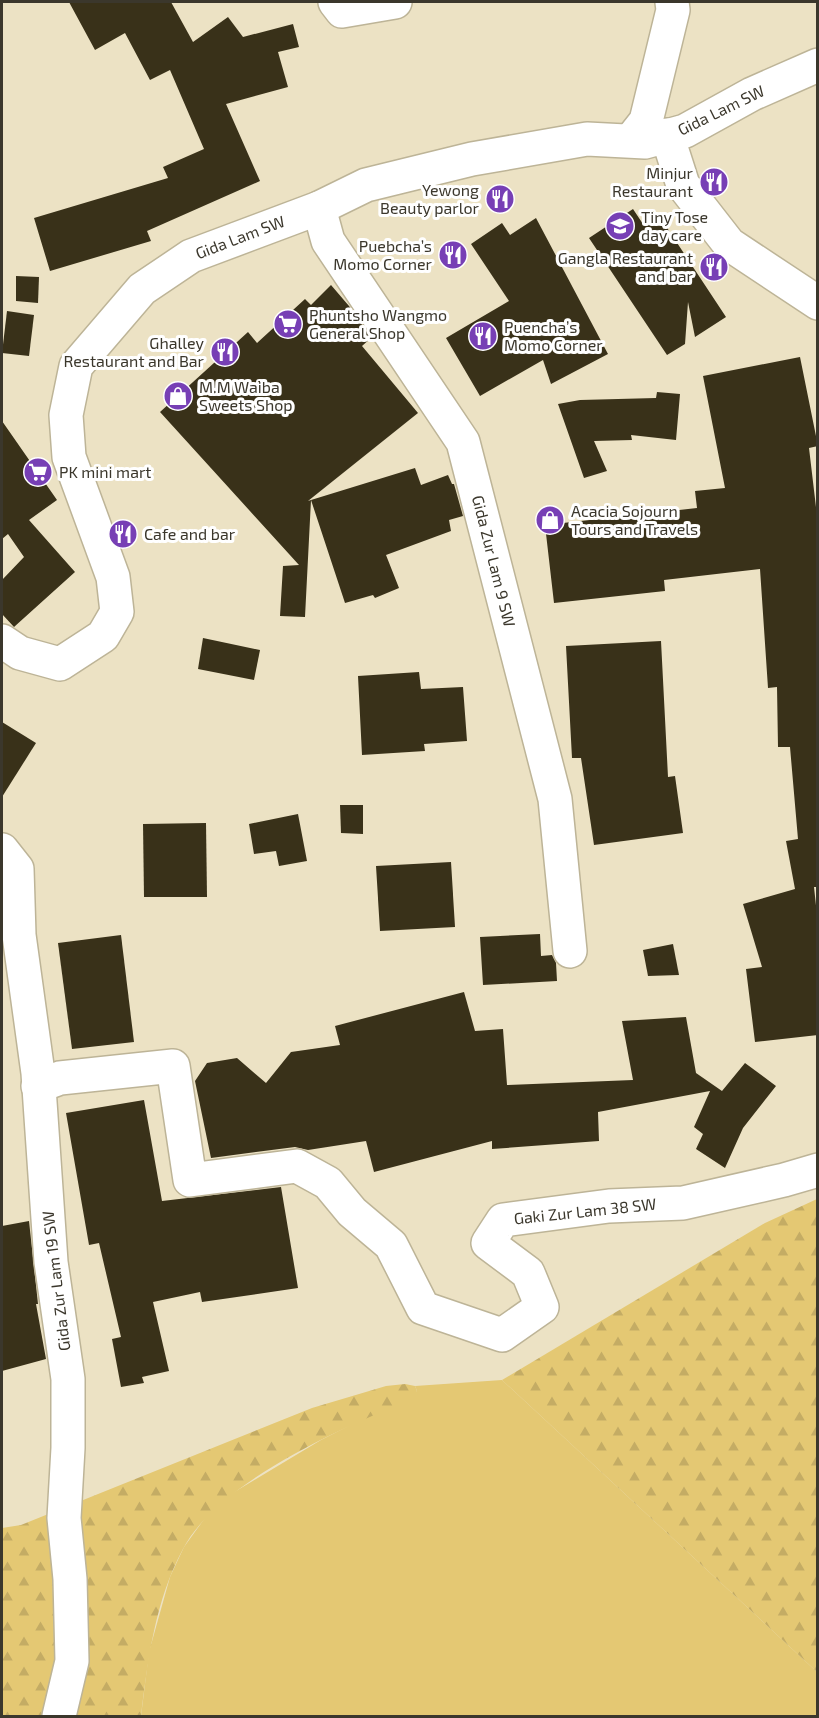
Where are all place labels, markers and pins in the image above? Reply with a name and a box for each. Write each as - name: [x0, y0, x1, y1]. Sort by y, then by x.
- place label: Minjur Restaurant: [612, 163, 694, 200]
- restaurant icon: Minjur Restaurant: [698, 166, 730, 198]
- place label: Yewong Beauty parlor: [380, 180, 480, 217]
- restaurant icon: Yewong Beauty parlor: [484, 183, 516, 215]
- place label: Tiny Tose day care: [641, 207, 708, 244]
- school or university icon: Tiny Tose day care: [604, 210, 636, 242]
- place label: Puebcha’s Momo Corner: [333, 236, 433, 273]
- restaurant icon: Puebcha’s Momo Corner: [437, 239, 469, 271]
- place label: Gangla Restaurant and bar: [558, 248, 694, 285]
- restaurant icon: Gangla Restaurant and bar: [698, 251, 730, 283]
- place label: Phuntsho Wangmo General Shop: [309, 305, 447, 342]
- supermarket icon: Phuntsho Wangmo General Shop: [272, 308, 304, 340]
- place label: Puencha’s Momo Corner: [504, 317, 603, 354]
- restaurant icon: Puencha’s Momo Corner: [467, 320, 499, 352]
- place label: Ghalley Restaurant and Bar: [63, 333, 205, 370]
- restaurant icon: Ghalley Restaurant and Bar: [209, 336, 241, 368]
- place label: M.M Waiba Sweets Shop: [199, 377, 293, 414]
- shop icon: M.M Waiba Sweets Shop: [162, 380, 194, 412]
- supermarket icon: PK mini mart: [22, 456, 54, 488]
- place label: PK mini mart: [59, 462, 151, 481]
- place label: Acacia Sojourn Tours and Travels: [571, 501, 698, 538]
- shop icon: Acacia Sojourn Tours and Travels: [534, 504, 566, 536]
- restaurant icon: Cafe and bar: [107, 518, 139, 550]
- place label: Cafe and bar: [144, 524, 236, 543]

